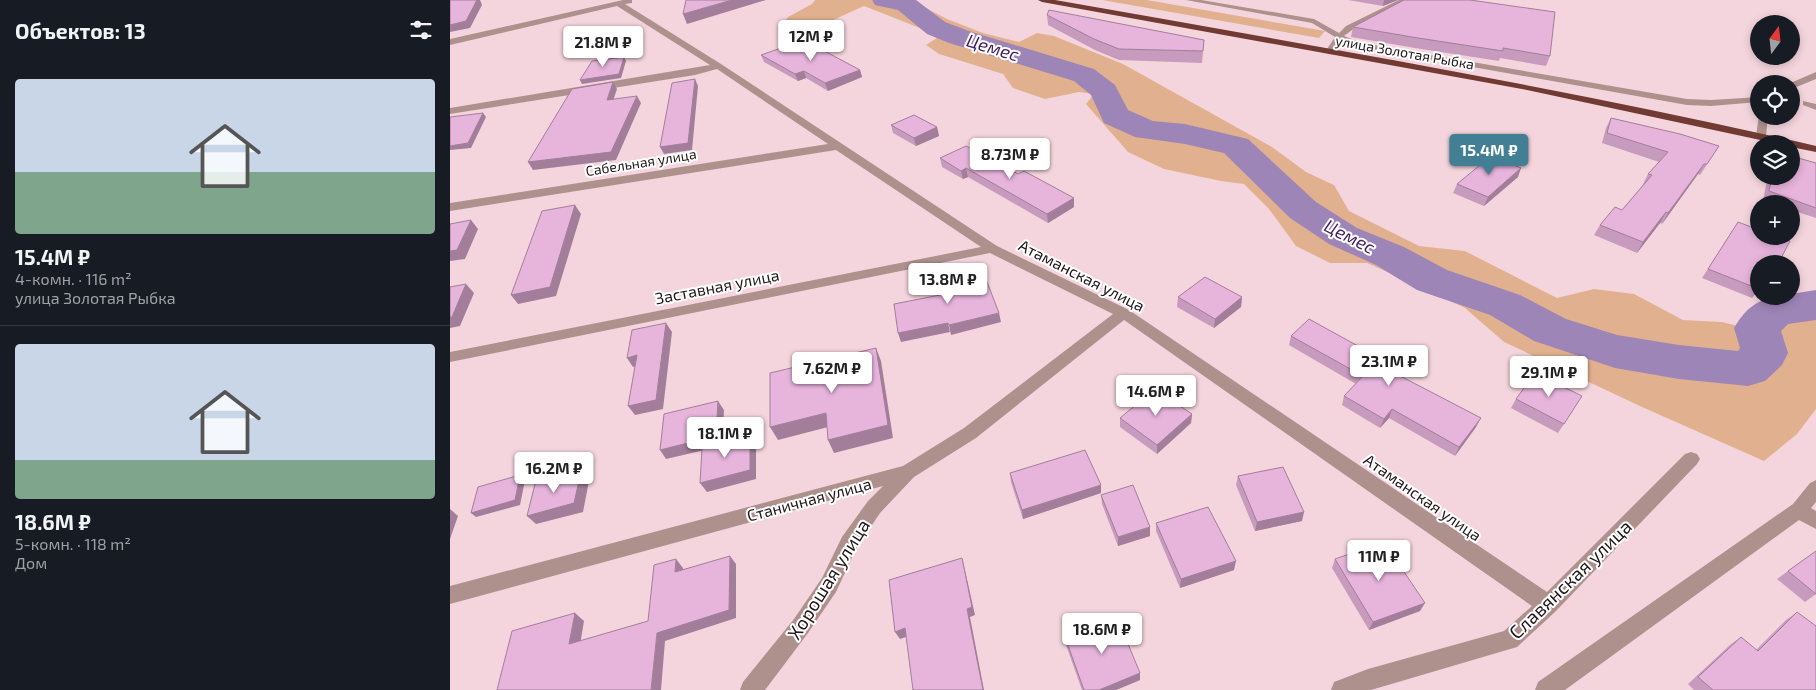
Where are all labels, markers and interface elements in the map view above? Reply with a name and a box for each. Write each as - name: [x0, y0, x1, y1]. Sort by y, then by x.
- north arrow: [1750, 15, 1800, 65]
- map controls: [1750, 15, 1800, 305]
- icon: filters: [407, 16, 435, 44]
- text: Объектов: 13: [15, 18, 146, 43]
- pin: 12M ₽: [776, 20, 846, 62]
- pin: 21.8M ₽: [557, 26, 649, 68]
- text: 12M ₽: [789, 26, 833, 45]
- water label: Цемес: [964, 29, 1022, 65]
- street label: улица Золотая Рыбка: [1334, 31, 1476, 73]
- text: 21.8M ₽: [574, 32, 632, 51]
- button: locate: [1750, 75, 1800, 125]
- icon: home: [180, 111, 270, 201]
- pin: 15.4M ₽: [1443, 134, 1535, 176]
- button: layers: [1750, 135, 1800, 185]
- pin: 8.73M ₽: [964, 138, 1056, 180]
- text: 15.4M ₽: [1460, 140, 1518, 159]
- text: 8.73M ₽: [981, 144, 1039, 163]
- street label: Сабельная улица: [584, 145, 698, 179]
- button: +: [1750, 195, 1800, 245]
- water label: Цемес: [1321, 214, 1379, 258]
- street label: Атаманская улица: [1015, 235, 1148, 316]
- text: 15.4M ₽: [15, 244, 90, 269]
- button: −: [1750, 255, 1800, 305]
- pin: 13.8M ₽: [902, 262, 994, 305]
- street label: Заставная улица: [653, 265, 781, 308]
- text: 4-комн. · 116 m²: [15, 269, 132, 288]
- text: 13.8M ₽: [919, 269, 977, 288]
- text: улица Золотая Рыбка: [15, 288, 176, 307]
- pin: 23.1M ₽: [1343, 344, 1435, 387]
- text: 23.1M ₽: [1361, 351, 1417, 370]
- pin: 7.62M ₽: [786, 352, 878, 394]
- pin: 29.1M ₽: [1503, 356, 1595, 398]
- text: 7.62M ₽: [803, 358, 861, 377]
- text: 29.1M ₽: [1521, 362, 1577, 381]
- pin: 14.6M ₽: [1110, 374, 1202, 417]
- icon: home: [180, 377, 270, 467]
- text: 14.6M ₽: [1127, 381, 1185, 400]
- pin: 18.1M ₽: [679, 416, 771, 459]
- text: 18.1M ₽: [698, 423, 752, 442]
- street label: Атаманская улица: [1360, 449, 1485, 545]
- pin: 16.2M ₽: [508, 452, 600, 494]
- text: 16.2M ₽: [525, 458, 583, 477]
- street label: Станичная улица: [745, 473, 874, 526]
- text: 18.6M ₽: [15, 509, 91, 534]
- street label: Хорошая улица: [782, 515, 875, 644]
- street label: Славянская улица: [1504, 515, 1637, 644]
- text: 5-комн. · 118 m²: [15, 534, 131, 553]
- pin: 11M ₽: [1344, 540, 1414, 582]
- text: 11M ₽: [1358, 546, 1400, 565]
- text: Дом: [15, 553, 47, 572]
- pin: 18.6M ₽: [1056, 612, 1148, 655]
- text: 18.6M ₽: [1073, 619, 1131, 638]

